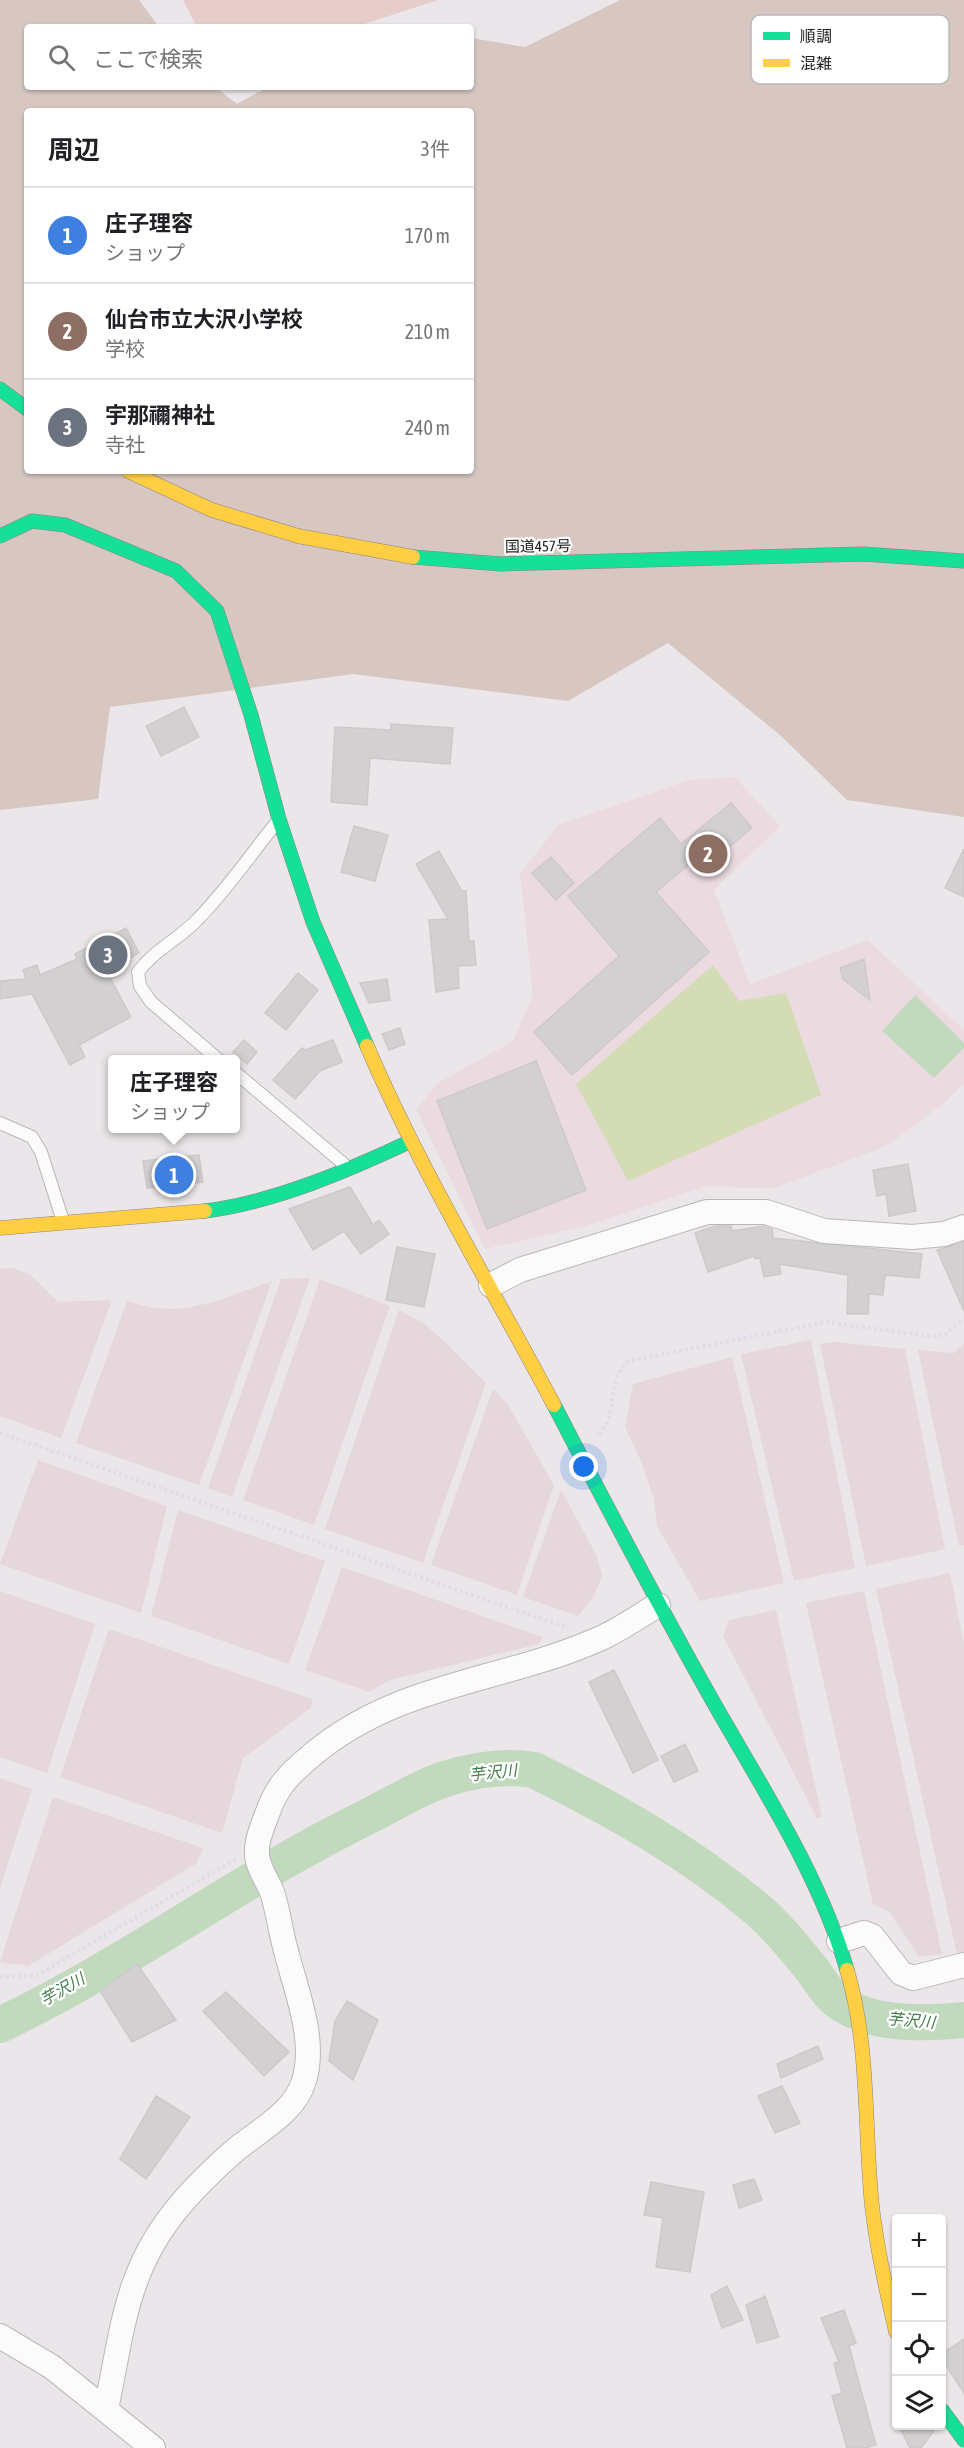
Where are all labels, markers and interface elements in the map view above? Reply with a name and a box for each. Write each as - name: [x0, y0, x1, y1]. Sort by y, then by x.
- legend: [751, 15, 949, 84]
- search box: [24, 24, 474, 90]
- text: 順調: [800, 27, 832, 45]
- icon: search: [45, 41, 78, 74]
- text: ここで検索: [93, 46, 203, 72]
- text: 混雑: [800, 54, 832, 72]
- text: 周辺: [48, 135, 100, 165]
- text: 3件: [421, 137, 450, 160]
- text: 庄子理容: [105, 210, 193, 236]
- text: 1: [63, 224, 72, 247]
- text: 170 m: [405, 224, 450, 247]
- text: ショップ: [105, 241, 185, 264]
- text: 仙台市立大沢小学校: [105, 306, 303, 332]
- text: 2: [63, 320, 72, 343]
- text: 210 m: [405, 320, 450, 343]
- text: 学校: [105, 337, 145, 360]
- text: 宇那禰神社: [105, 402, 215, 428]
- text: 3: [63, 416, 72, 439]
- text: 240 m: [405, 416, 450, 439]
- text: 寺社: [105, 433, 145, 456]
- street label: 国道457号: [505, 537, 571, 555]
- pin: 2: [688, 832, 728, 876]
- pin: 3: [88, 932, 128, 978]
- popup: [108, 1055, 240, 1133]
- text: 庄子理容: [130, 1069, 218, 1095]
- text: ショップ: [130, 1100, 210, 1123]
- pin: 1: [154, 1152, 194, 1198]
- your location: [569, 1452, 598, 1481]
- water label: 芋沢川: [468, 1760, 520, 1783]
- water label: 芋沢川: [37, 1968, 89, 2009]
- water label: 芋沢川: [886, 2009, 938, 2031]
- map controls: [892, 2214, 946, 2430]
- button: +: [892, 2214, 946, 2268]
- button: −: [892, 2268, 946, 2322]
- button: locate: [892, 2322, 946, 2376]
- button: layers: [892, 2376, 946, 2430]

